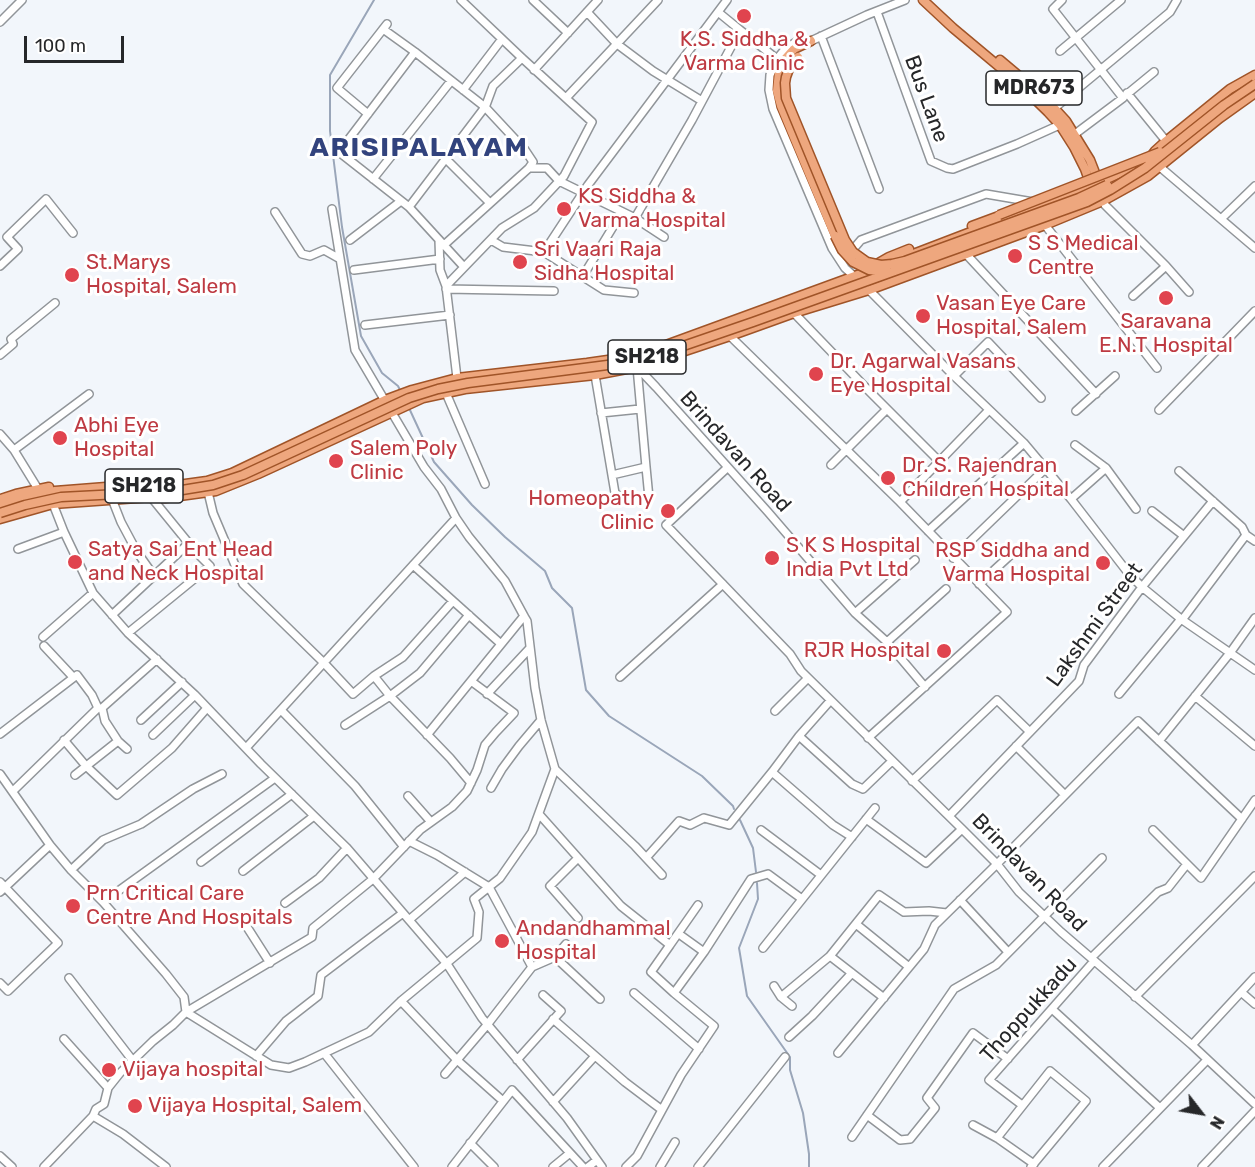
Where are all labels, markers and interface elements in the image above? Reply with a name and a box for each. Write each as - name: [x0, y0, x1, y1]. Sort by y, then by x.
- marker: K.S. Siddha & Varma Clinic: [735, 7, 753, 25]
- scale bar: [27, 24, 128, 62]
- place label: K.S. Siddha & Varma Clinic: [680, 27, 808, 77]
- text: 100 m: [35, 35, 86, 57]
- street label: Bus Lane: [899, 52, 953, 146]
- road number: MDR673: [986, 71, 1082, 105]
- district label: ARISIPALAYAM: [310, 132, 528, 164]
- place label: KS Siddha & Varma Hospital: [578, 184, 726, 234]
- marker: KS Siddha & Varma Hospital: [555, 200, 573, 218]
- place label: S S Medical Centre: [1028, 231, 1139, 281]
- place label: Sri Vaari Raja Sidha Hospital: [534, 237, 674, 287]
- marker: S S Medical Centre: [1006, 247, 1024, 265]
- place label: St.Marys Hospital, Salem: [86, 250, 237, 300]
- marker: Sri Vaari Raja Sidha Hospital: [511, 253, 529, 271]
- marker: St.Marys Hospital, Salem: [63, 266, 81, 284]
- marker: Saravana E.N.T Hospital: [1157, 289, 1175, 307]
- place label: Vasan Eye Care Hospital, Salem: [936, 291, 1087, 341]
- marker: Vasan Eye Care Hospital, Salem: [914, 307, 932, 325]
- place label: Saravana E.N.T Hospital: [1099, 309, 1233, 359]
- road number: SH218: [608, 340, 686, 374]
- place label: Dr. Agarwal Vasans Eye Hospital: [830, 349, 1016, 399]
- marker: Dr. Agarwal Vasans Eye Hospital: [807, 365, 825, 383]
- street label: Brindavan Road: [674, 386, 796, 518]
- place label: Abhi Eye Hospital: [74, 413, 159, 463]
- marker: Abhi Eye Hospital: [51, 429, 69, 447]
- place label: Salem Poly Clinic: [350, 436, 457, 486]
- marker: Salem Poly Clinic: [327, 452, 345, 470]
- place label: Dr. S. Rajendran Children Hospital: [902, 453, 1069, 503]
- road number: SH218: [105, 469, 183, 503]
- marker: Dr. S. Rajendran Children Hospital: [879, 469, 897, 487]
- place label: Homeopathy Clinic: [528, 486, 654, 536]
- marker: Homeopathy Clinic: [659, 502, 677, 520]
- place label: S K S Hospital India Pvt Ltd: [786, 533, 920, 583]
- place label: Satya Sai Ent Head and Neck Hospital: [88, 537, 273, 587]
- place label: RSP Siddha and Varma Hospital: [935, 538, 1090, 588]
- marker: S K S Hospital India Pvt Ltd: [763, 549, 781, 567]
- marker: Satya Sai Ent Head and Neck Hospital: [66, 553, 84, 571]
- marker: RSP Siddha and Varma Hospital: [1094, 554, 1112, 572]
- street label: Lakshmi Street: [1042, 558, 1148, 692]
- place label: RJR Hospital: [804, 638, 930, 664]
- marker: RJR Hospital: [935, 642, 953, 660]
- street label: Brindavan Road: [966, 809, 1092, 937]
- place label: Prn Critical Care Centre And Hospitals: [86, 881, 293, 931]
- marker: Prn Critical Care Centre And Hospitals: [64, 897, 82, 915]
- place label: Andandhammal Hospital: [516, 916, 671, 966]
- marker: Andandhammal Hospital: [493, 932, 511, 950]
- street label: Thoppukkadu: [975, 952, 1083, 1068]
- place label: Vijaya hospital: [122, 1057, 263, 1083]
- marker: Vijaya hospital: [100, 1061, 118, 1079]
- north arrow: [1171, 1083, 1231, 1143]
- place label: Vijaya Hospital, Salem: [148, 1093, 362, 1119]
- marker: Vijaya Hospital, Salem: [126, 1097, 144, 1115]
- text: N: [1206, 1113, 1228, 1132]

